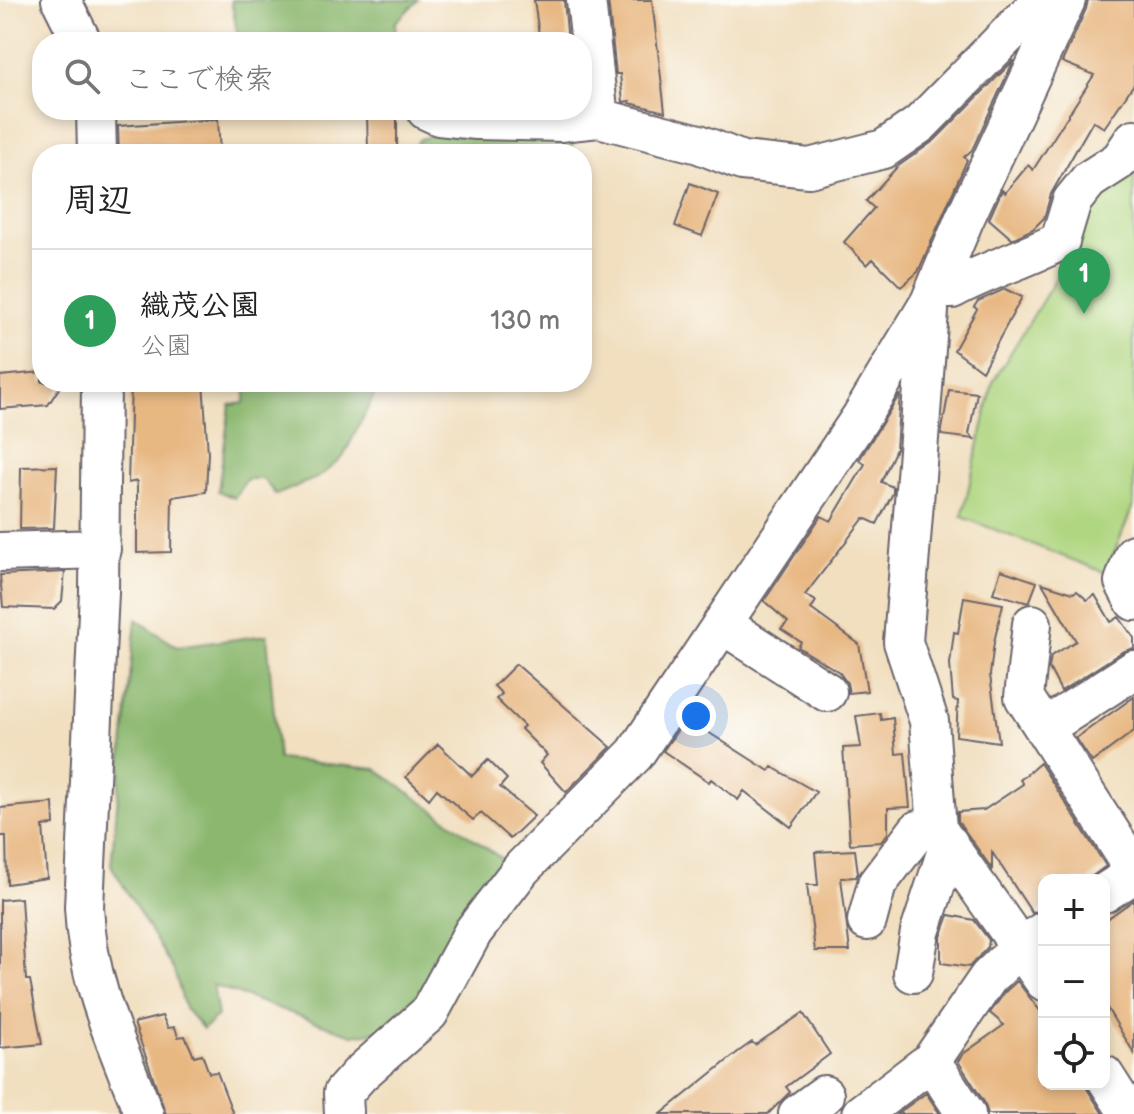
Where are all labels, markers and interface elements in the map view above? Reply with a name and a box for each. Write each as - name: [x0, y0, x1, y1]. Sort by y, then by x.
- search box: [32, 32, 592, 120]
- icon: search: [60, 54, 104, 98]
- text: ここで検索: [124, 62, 274, 98]
- text: 周辺: [64, 180, 132, 221]
- pin: 1: [1058, 248, 1110, 314]
- text: 織茂公園: [140, 288, 260, 324]
- text: 1: [85, 306, 95, 337]
- text: 130 m: [490, 306, 560, 337]
- text: 公園: [140, 331, 192, 362]
- your location: [676, 696, 716, 736]
- map controls: [1038, 874, 1110, 1090]
- button: +: [1038, 874, 1110, 946]
- button: −: [1038, 946, 1110, 1018]
- button: locate: [1038, 1018, 1110, 1090]

